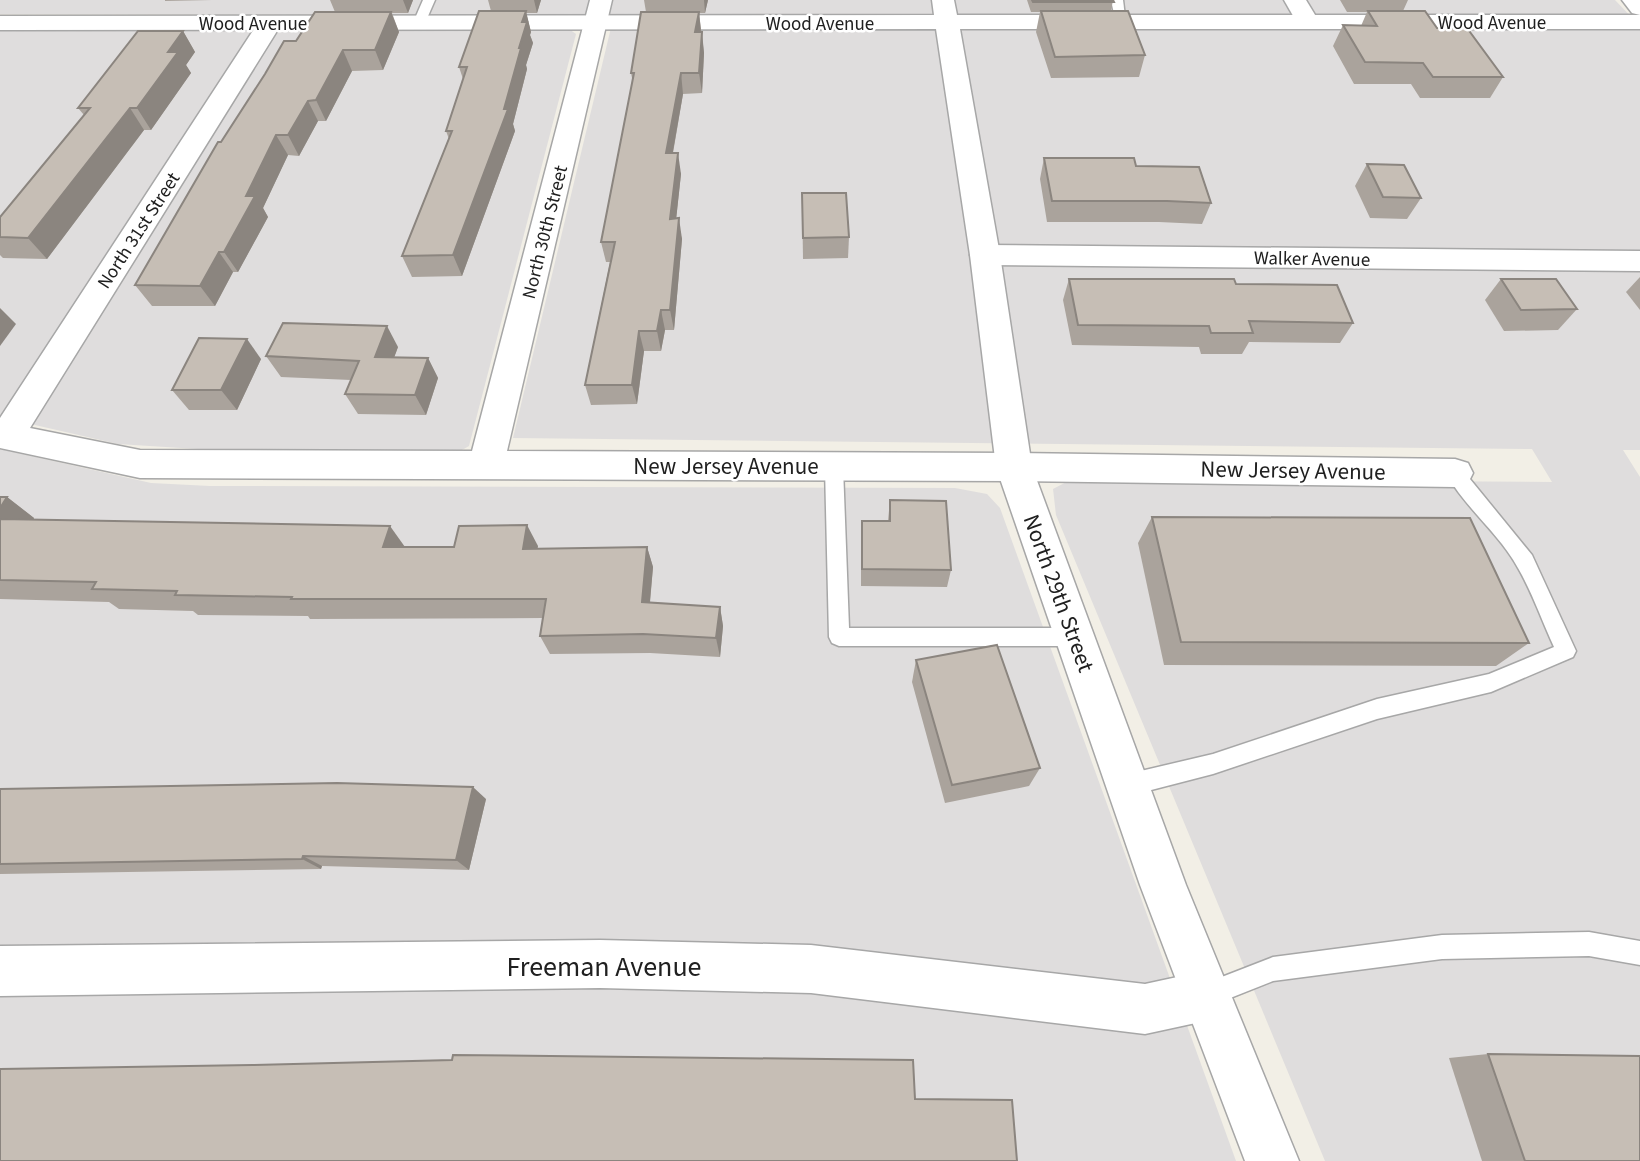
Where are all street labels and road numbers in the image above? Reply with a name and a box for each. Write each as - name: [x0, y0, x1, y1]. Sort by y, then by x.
- street label: Wood Avenue: [1438, 10, 1546, 37]
- street label: Wood Avenue: [199, 11, 307, 38]
- street label: Wood Avenue: [766, 11, 874, 38]
- street label: North 30th Street: [516, 162, 575, 302]
- street label: North 31st Street: [91, 167, 187, 294]
- street label: Walker Avenue: [1254, 245, 1370, 274]
- street label: New Jersey Avenue: [633, 450, 819, 483]
- street label: New Jersey Avenue: [1200, 452, 1386, 489]
- street label: North 29th Street: [1015, 510, 1102, 677]
- street label: Freeman Avenue: [506, 947, 702, 987]

